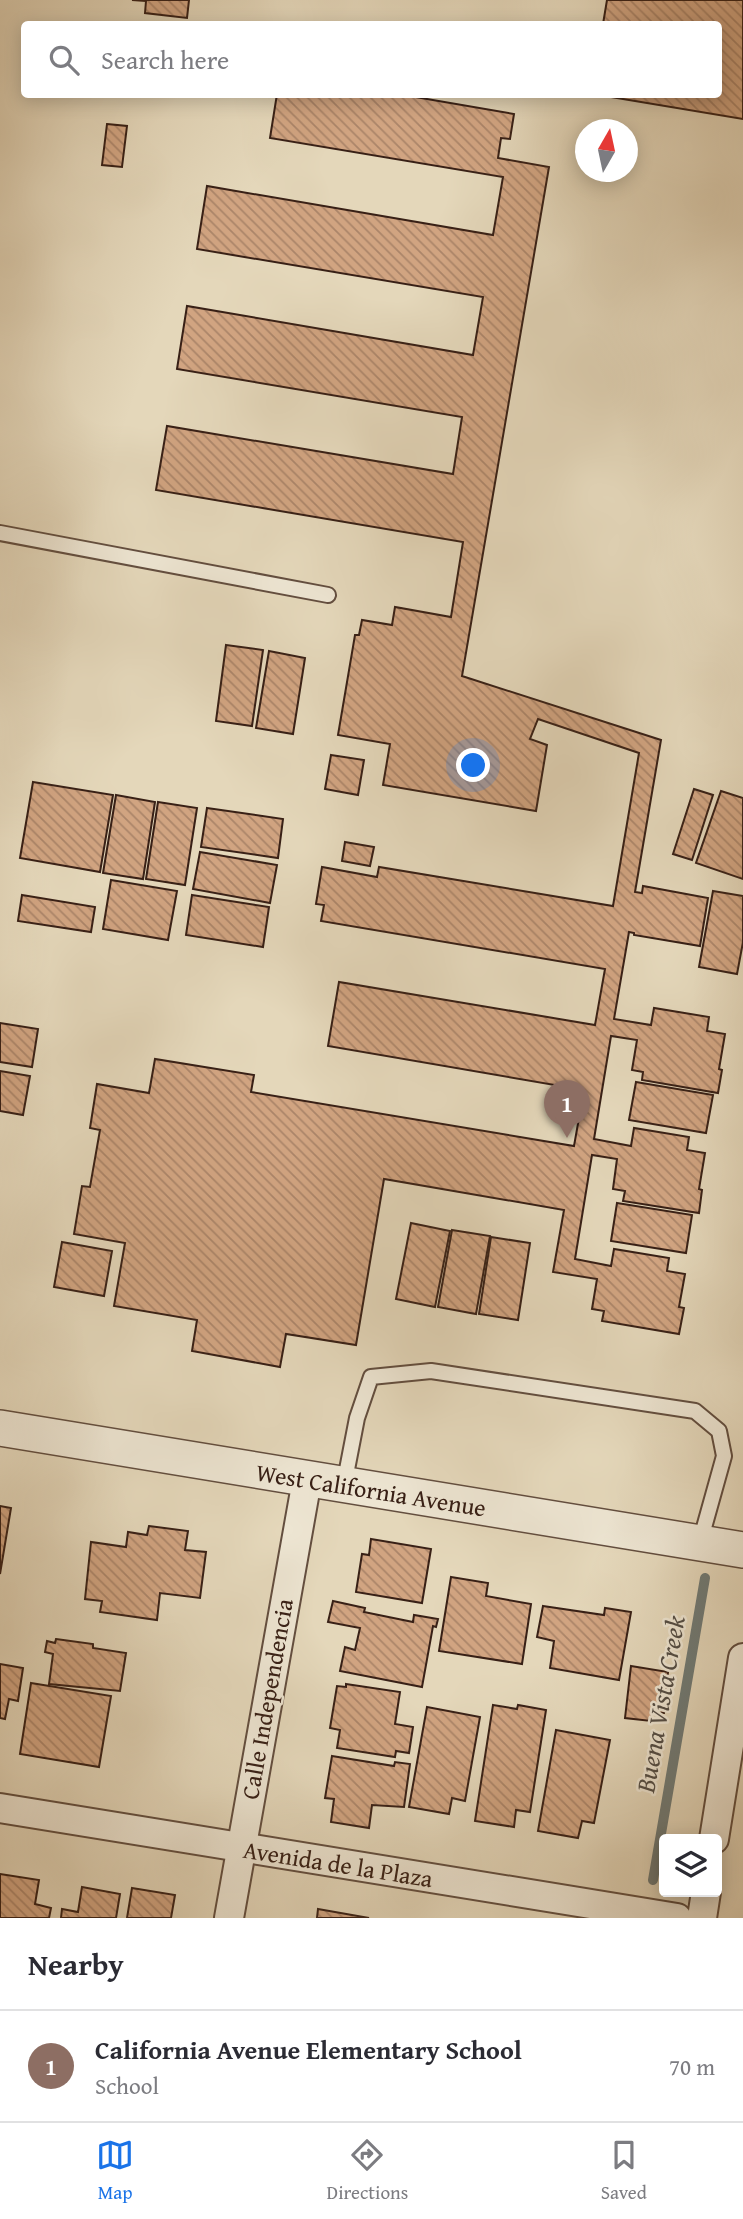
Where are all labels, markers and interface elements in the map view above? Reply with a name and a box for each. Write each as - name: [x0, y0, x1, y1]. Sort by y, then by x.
- search box: [21, 21, 722, 98]
- text: Search here: [101, 40, 229, 79]
- icon: search: [45, 41, 83, 79]
- north arrow: [575, 119, 638, 182]
- your location: [456, 748, 490, 782]
- pin: 1: [544, 1080, 590, 1138]
- street label: West California Avenue: [254, 1455, 488, 1525]
- street label: Calle Independencia: [232, 1595, 302, 1802]
- water label: Buena Vista Creek: [625, 1612, 695, 1796]
- street label: Avenida de la Plaza: [241, 1832, 436, 1896]
- map controls: [659, 1834, 722, 1897]
- button: layers: [659, 1834, 722, 1897]
- text: Nearby: [28, 1942, 124, 1986]
- text: California Avenue Elementary School: [95, 2030, 522, 2069]
- text: 1: [45, 2050, 57, 2083]
- text: 70 m: [669, 2050, 715, 2083]
- text: School: [95, 2069, 159, 2102]
- tab: Map: [96, 2136, 134, 2206]
- tab: Directions: [327, 2136, 408, 2206]
- tab: Saved: [601, 2136, 647, 2206]

